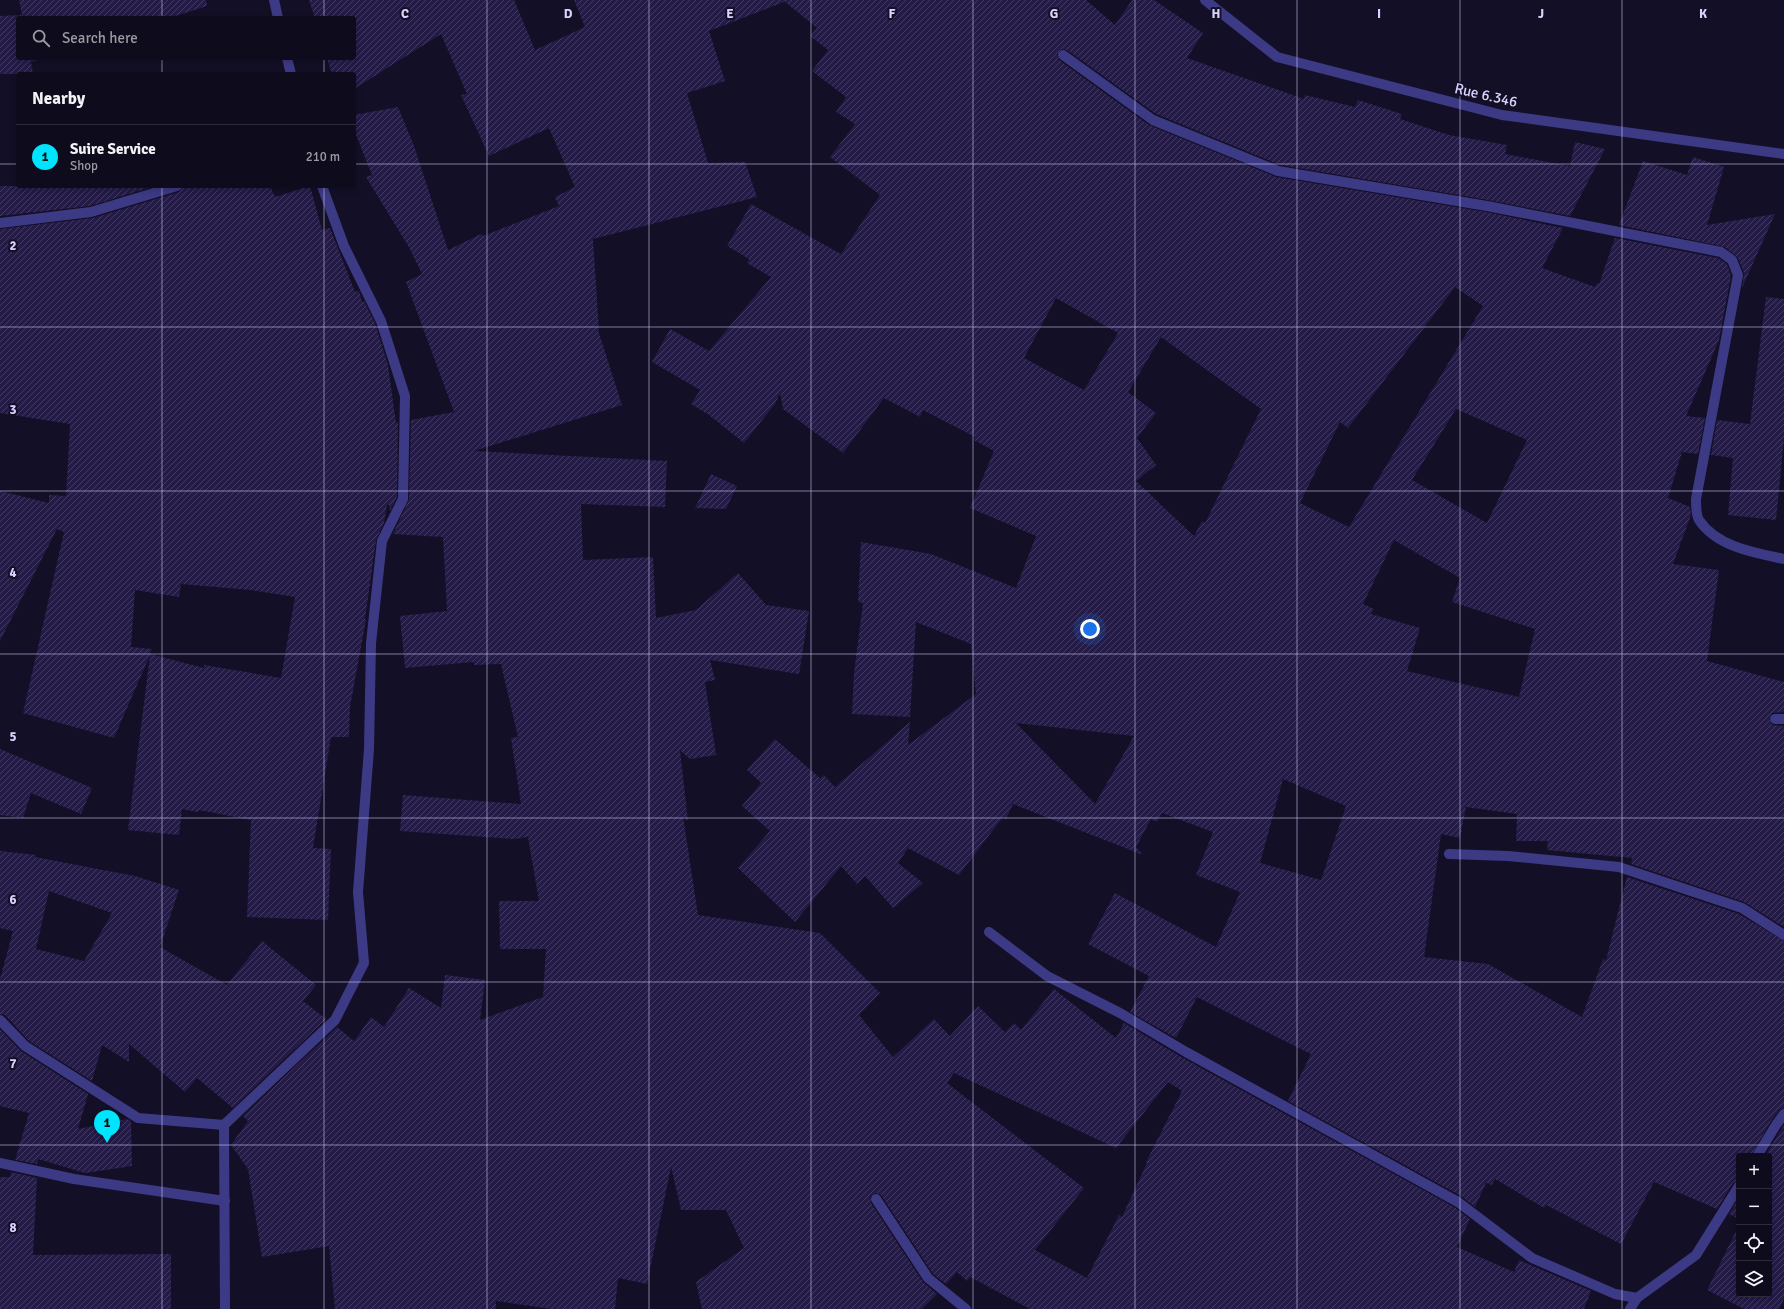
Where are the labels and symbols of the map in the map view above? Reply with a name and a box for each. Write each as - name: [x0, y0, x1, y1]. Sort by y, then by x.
- text: C: [401, 6, 409, 22]
- text: D: [564, 6, 573, 22]
- text: E: [726, 6, 734, 22]
- text: F: [889, 6, 896, 22]
- text: G: [1050, 6, 1058, 22]
- text: H: [1212, 6, 1220, 22]
- text: I: [1377, 6, 1381, 22]
- text: J: [1538, 6, 1544, 22]
- text: K: [1699, 6, 1707, 22]
- street label: Rue 6.346: [1453, 79, 1519, 111]
- text: 2: [9, 238, 17, 254]
- text: 3: [9, 402, 17, 418]
- text: 4: [9, 565, 17, 581]
- your location: [1080, 619, 1100, 639]
- text: 5: [9, 729, 17, 745]
- text: 6: [9, 892, 17, 908]
- text: 7: [9, 1056, 17, 1072]
- pin: 1: [94, 1110, 120, 1143]
- text: 8: [9, 1220, 17, 1236]

